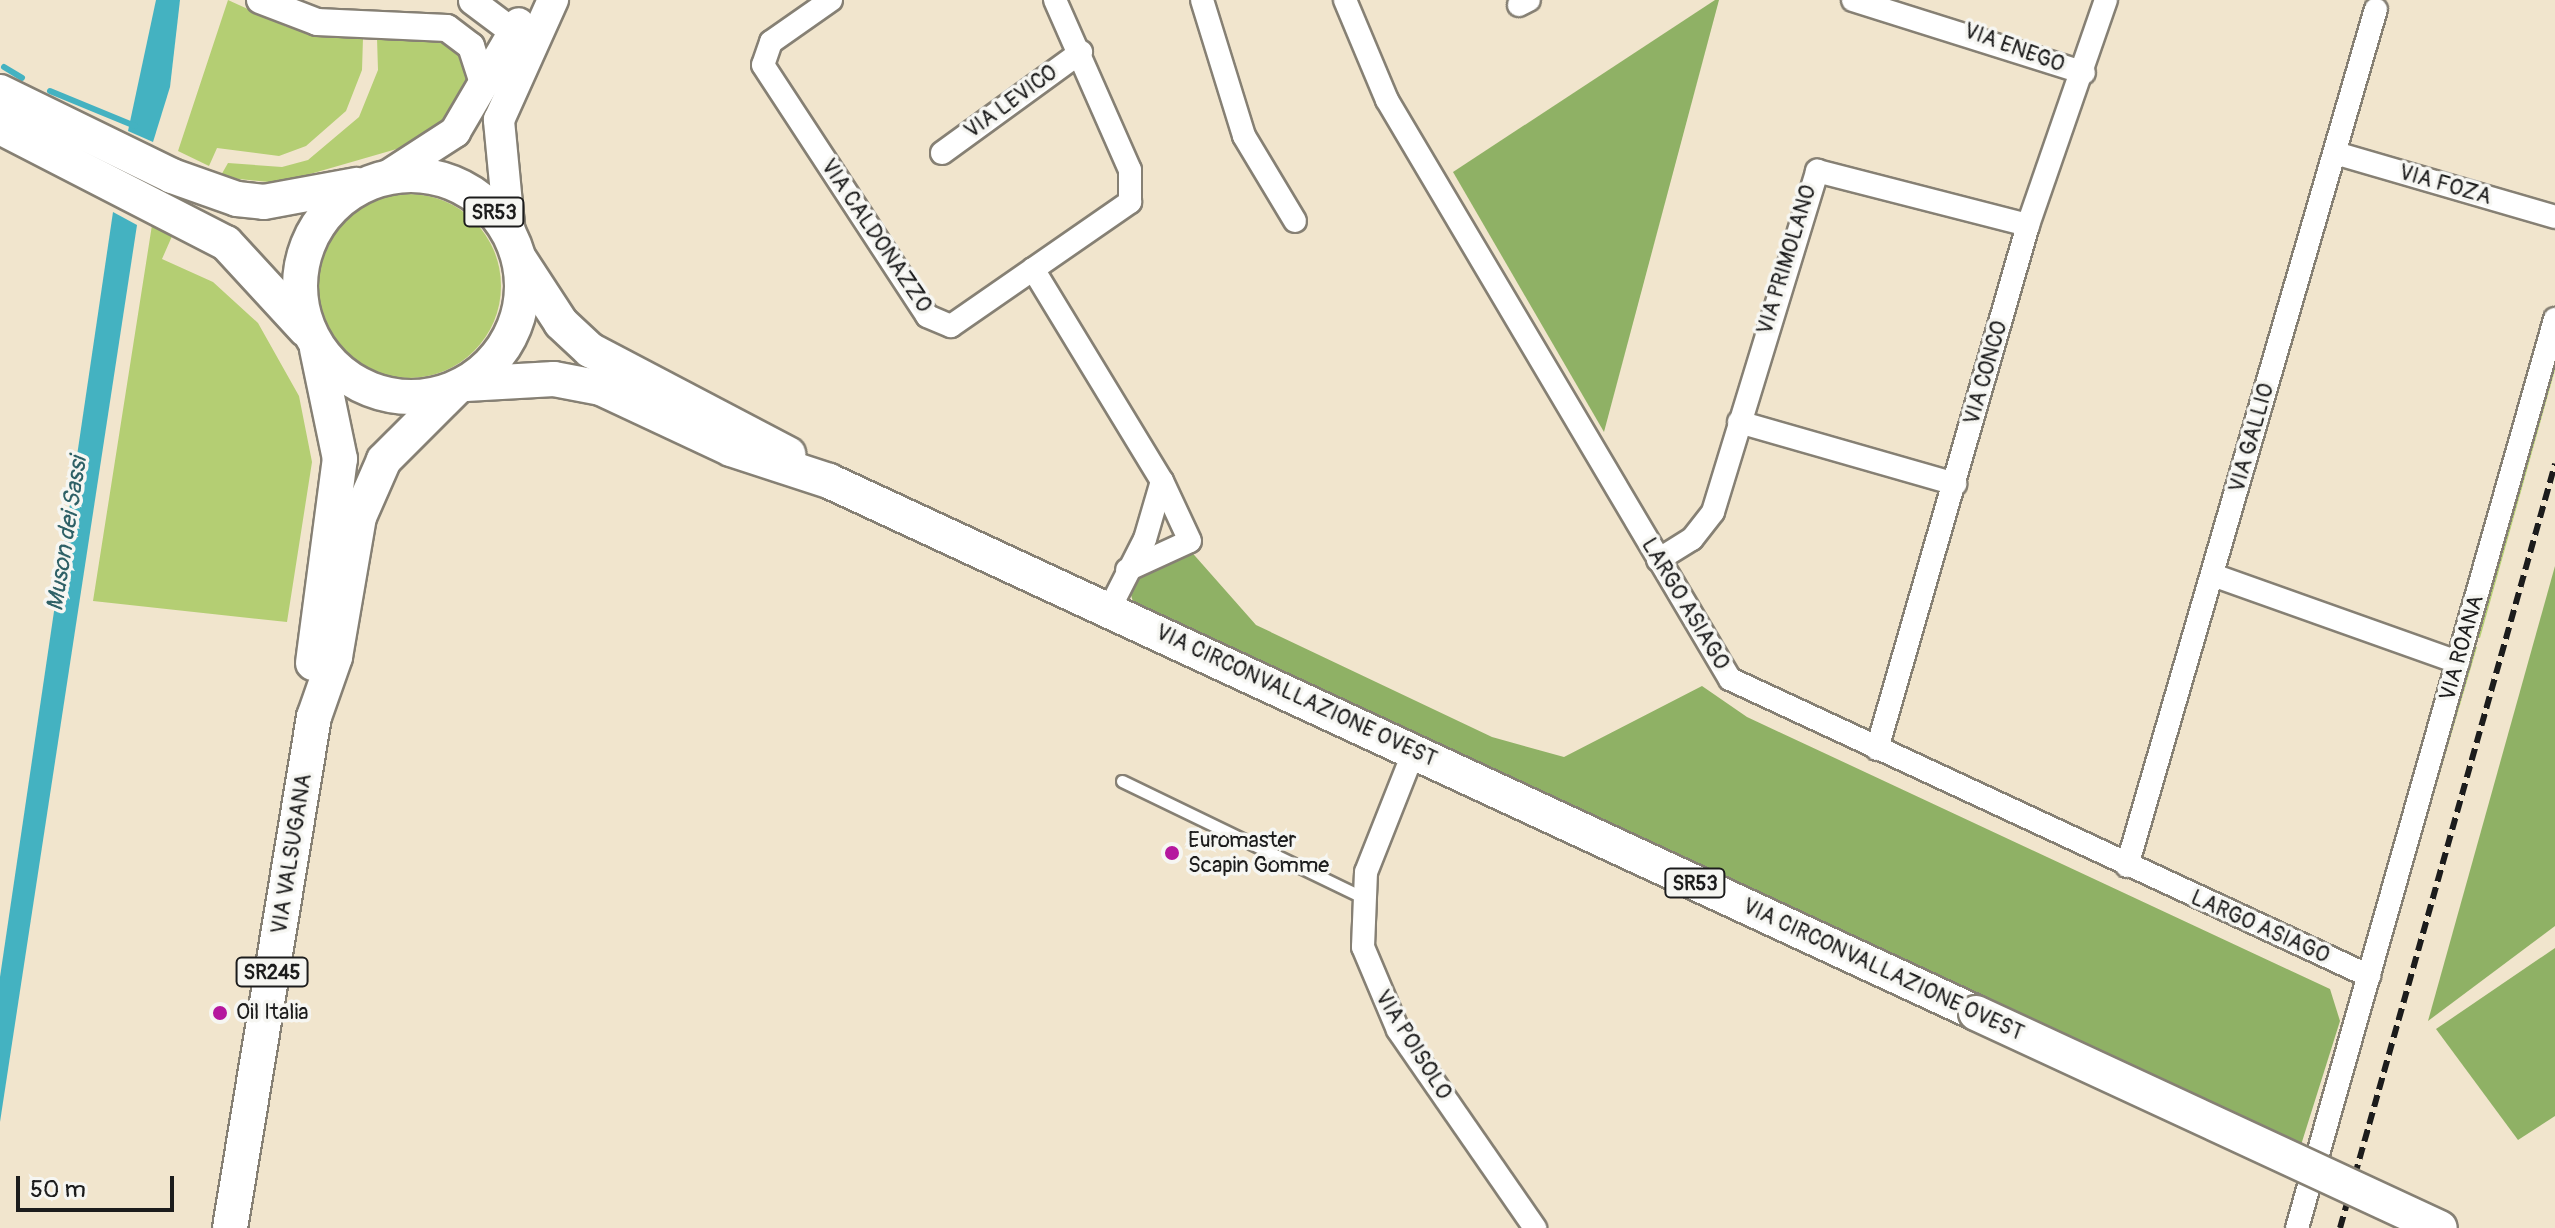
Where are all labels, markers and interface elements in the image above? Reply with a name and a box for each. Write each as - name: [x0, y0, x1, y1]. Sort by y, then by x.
- street label: VIA ENEGO: [1960, 18, 2068, 78]
- street label: VIA LEVICO: [959, 59, 1063, 145]
- street label: VIA CALDONAZZO: [815, 154, 937, 318]
- street label: VIA FOZA: [2396, 159, 2494, 211]
- street label: VIA PRIMOLANO: [1752, 182, 1822, 338]
- road number: SR53: [462, 196, 526, 228]
- street label: VIA CONCO: [1959, 318, 2013, 428]
- street label: VIA GALLIO: [2224, 380, 2280, 496]
- water label: Muson dei Sassi: [41, 455, 93, 613]
- street label: LARGO ASIAGO: [1635, 533, 1735, 675]
- street label: VIA ROANA: [2434, 592, 2490, 704]
- street label: VIA CIRCONVALLAZIONE OVEST: [1151, 619, 1441, 773]
- street label: VIA VALSUGANA: [266, 772, 318, 936]
- place label: Euromaster Scapin Gomme: [1188, 827, 1329, 878]
- marker: Euromaster Scapin Gomme: [1163, 844, 1181, 862]
- road number: SR53: [1663, 867, 1727, 899]
- street label: LARGO ASIAGO: [2187, 885, 2333, 969]
- street label: VIA CIRCONVALLAZIONE OVEST: [1738, 893, 2028, 1047]
- road number: SR245: [234, 956, 310, 988]
- street label: VIA POISOLO: [1369, 985, 1457, 1105]
- place label: Oil Italia: [236, 1000, 309, 1026]
- marker: Oil Italia: [211, 1004, 229, 1022]
- scale bar: [20, 1160, 178, 1210]
- text: 50 m: [30, 1175, 86, 1204]

